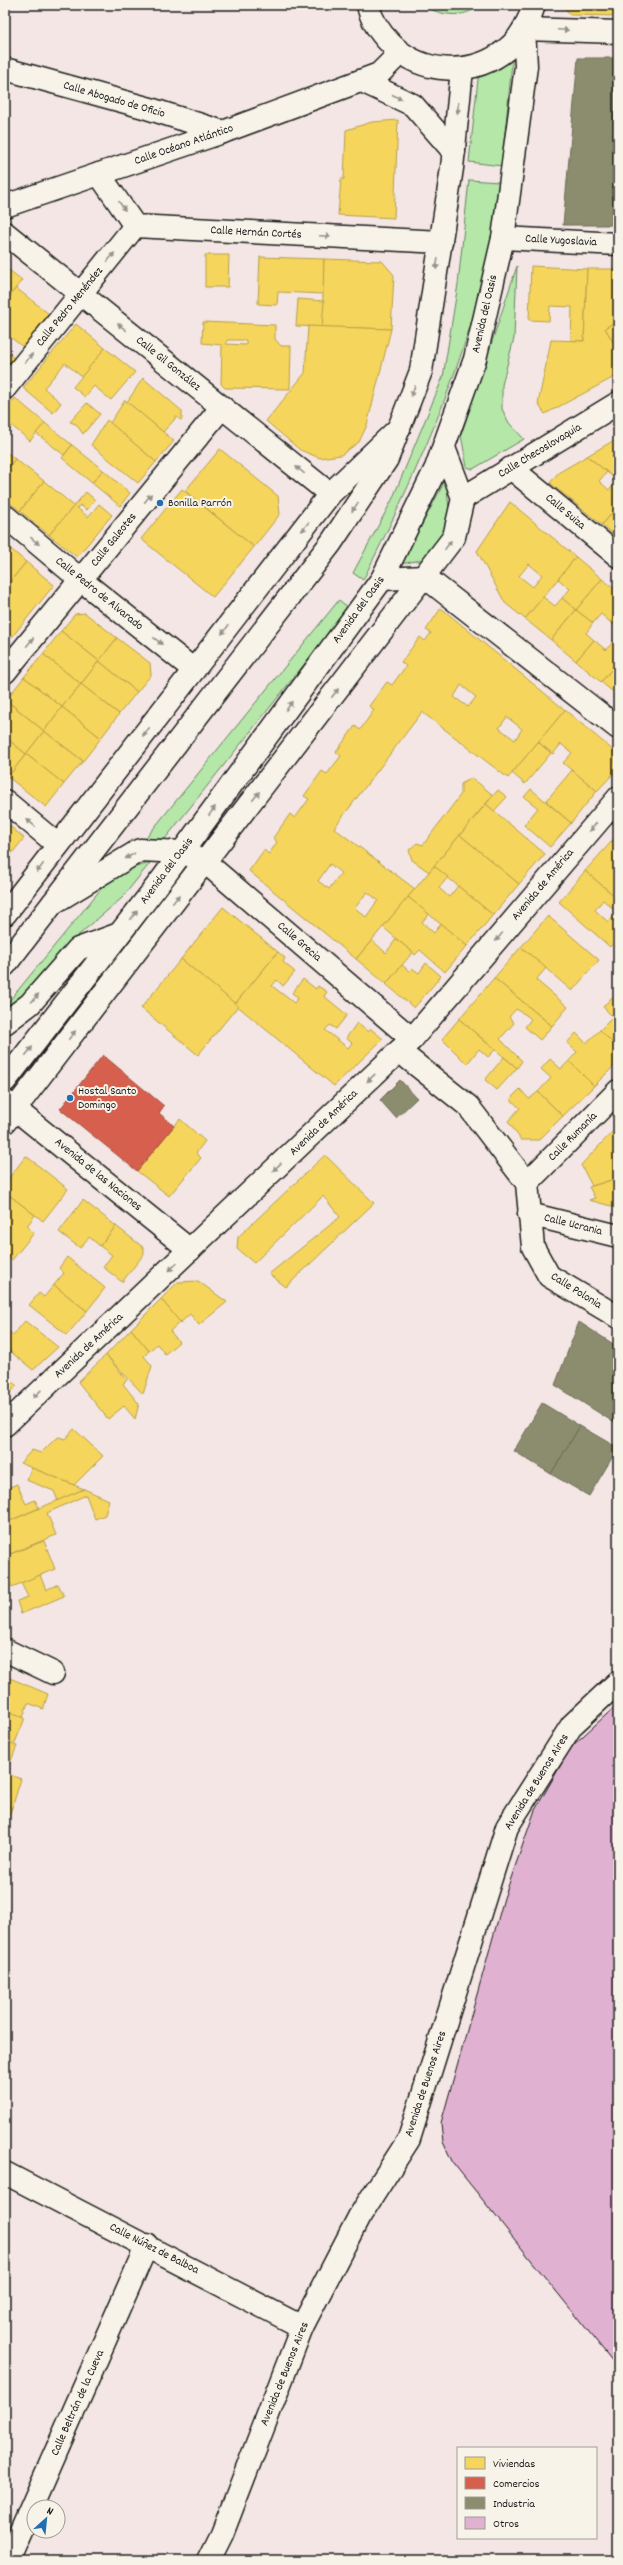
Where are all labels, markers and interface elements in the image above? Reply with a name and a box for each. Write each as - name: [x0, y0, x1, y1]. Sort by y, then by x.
- one-way arrow: [557, 27, 570, 33]
- street label: Calle Abogado de Oficio: [61, 77, 167, 123]
- one-way arrow: [391, 94, 403, 101]
- one-way arrow: [455, 102, 461, 114]
- street label: Calle Océano Atlántico: [132, 120, 236, 170]
- one-way arrow: [118, 201, 126, 212]
- street label: Calle Hernán Cortés: [210, 222, 302, 244]
- street label: Calle Yugoslavia: [525, 231, 598, 251]
- one-way arrow: [319, 233, 331, 240]
- one-way arrow: [107, 251, 115, 262]
- one-way arrow: [434, 258, 440, 270]
- street label: Calle Pedro Menéndez: [32, 263, 108, 351]
- street label: Avenida del Oasis: [468, 273, 502, 355]
- one-way arrow: [117, 323, 127, 331]
- street label: Calle Gil González: [132, 332, 205, 396]
- one-way arrow: [25, 353, 34, 364]
- one-way arrow: [410, 386, 416, 397]
- street label: Calle Checoslovaquia: [495, 419, 585, 483]
- one-way arrow: [295, 465, 305, 474]
- street label: Calle Suiza: [541, 490, 589, 534]
- one-way arrow: [143, 493, 152, 504]
- place label: Bonilla Parrón: [168, 495, 232, 512]
- marker: Bonilla Parrón: [155, 498, 165, 508]
- one-way arrow: [351, 502, 359, 512]
- street label: Calle Galeotes: [87, 509, 141, 571]
- one-way arrow: [301, 521, 309, 532]
- one-way arrow: [29, 537, 40, 546]
- one-way arrow: [444, 540, 452, 550]
- street label: Calle Pedro de Alvarado: [51, 553, 147, 635]
- street label: Avenida del Oasis: [329, 573, 389, 647]
- one-way arrow: [221, 624, 230, 635]
- one-way arrow: [25, 637, 34, 647]
- one-way arrow: [152, 637, 163, 645]
- one-way arrow: [331, 687, 339, 698]
- one-way arrow: [285, 700, 293, 711]
- one-way arrow: [141, 727, 150, 738]
- one-way arrow: [252, 791, 260, 801]
- one-way arrow: [208, 805, 216, 816]
- one-way arrow: [26, 819, 37, 828]
- one-way arrow: [588, 822, 597, 833]
- street label: Avenida del Oasis: [136, 834, 198, 908]
- street label: Avenida de América: [508, 845, 578, 925]
- one-way arrow: [125, 852, 135, 860]
- one-way arrow: [36, 863, 44, 874]
- one-way arrow: [172, 894, 180, 904]
- one-way arrow: [130, 909, 139, 920]
- street label: Calle Grecia: [273, 918, 325, 966]
- one-way arrow: [495, 932, 504, 942]
- one-way arrow: [30, 994, 39, 1003]
- one-way arrow: [67, 1030, 76, 1041]
- one-way arrow: [25, 1045, 33, 1056]
- one-way arrow: [366, 1073, 376, 1082]
- place label: Hostal Santo Domingo: [78, 1083, 136, 1114]
- street label: Avenida de América: [286, 1086, 362, 1160]
- marker: Hostal Santo Domingo: [65, 1093, 75, 1103]
- street label: Calle Rumanía: [545, 1108, 602, 1165]
- street label: Avenida de las Naciones: [51, 1134, 145, 1216]
- one-way arrow: [272, 1162, 282, 1172]
- street label: Calle Ucrania: [542, 1210, 604, 1241]
- one-way arrow: [168, 1262, 178, 1271]
- street label: Calle Polonia: [547, 1269, 605, 1314]
- street label: Avenida de América: [51, 1309, 128, 1383]
- one-way arrow: [33, 1389, 42, 1398]
- street label: Avenida de Buenos Aires: [500, 1731, 574, 1833]
- street label: Avenida de Buenos Aires: [401, 2029, 451, 2139]
- street label: Calle Núñez de Balboa: [106, 2219, 202, 2279]
- street label: Avenida de Buenos Aires: [256, 2320, 314, 2428]
- street label: Calle Beltrán de la Cueva: [47, 2347, 109, 2459]
- legend: [457, 2447, 597, 2539]
- text: Viviendas: [493, 2456, 535, 2473]
- text: Comercios: [493, 2476, 540, 2493]
- text: Industria: [493, 2496, 535, 2513]
- north arrow: [26, 2499, 66, 2539]
- text: N: [44, 2504, 56, 2520]
- text: Otros: [493, 2516, 519, 2533]

